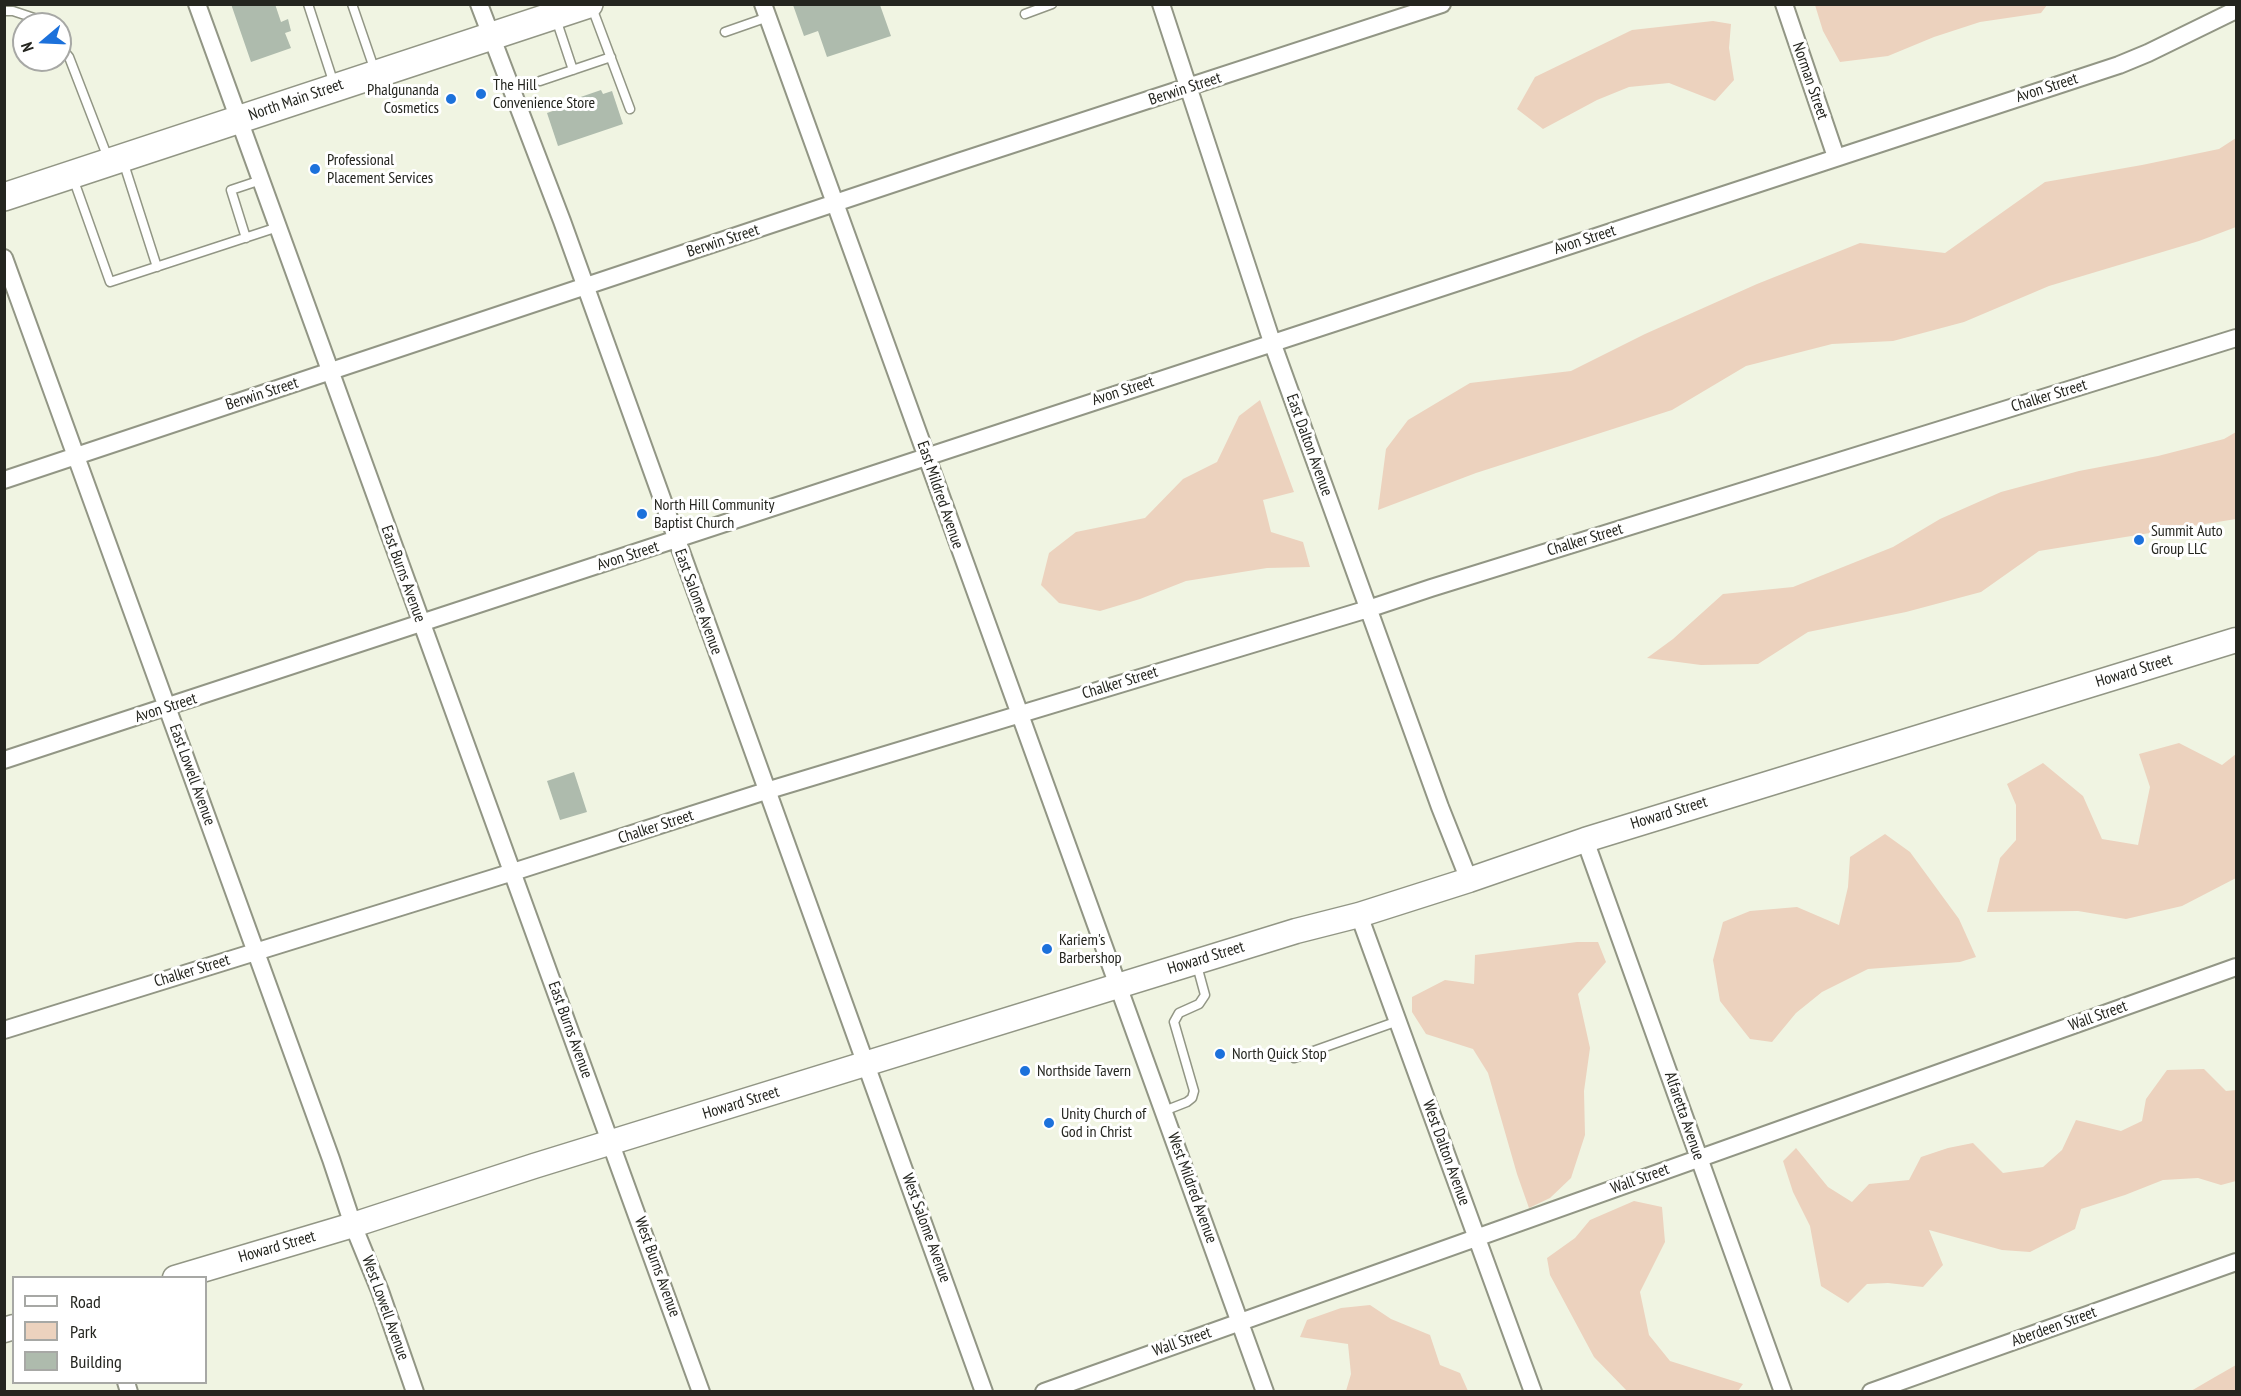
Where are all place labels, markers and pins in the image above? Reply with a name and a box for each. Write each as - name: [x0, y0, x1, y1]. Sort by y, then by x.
- place label: The Hill Convenience Store: [493, 75, 595, 113]
- place label: Phalgunanda Cosmetics: [367, 80, 439, 118]
- marker: The Hill Convenience Store: [474, 87, 488, 101]
- marker: Phalgunanda Cosmetics: [444, 92, 458, 106]
- place label: Professional Placement Services: [327, 150, 433, 188]
- marker: Professional Placement Services: [308, 162, 322, 176]
- place label: North Hill Community Baptist Church: [654, 495, 774, 533]
- marker: North Hill Community Baptist Church: [635, 507, 649, 521]
- place label: Summit Auto Group LLC: [2151, 521, 2223, 559]
- marker: Summit Auto Group LLC: [2132, 533, 2146, 547]
- place label: Kariem's Barbershop: [1059, 930, 1122, 968]
- marker: Kariem's Barbershop: [1040, 942, 1054, 956]
- place label: North Quick Stop: [1232, 1044, 1327, 1064]
- marker: North Quick Stop: [1213, 1047, 1227, 1061]
- place label: Northside Tavern: [1037, 1061, 1131, 1081]
- marker: Northside Tavern: [1018, 1064, 1032, 1078]
- place label: Unity Church of God in Christ: [1061, 1104, 1146, 1142]
- marker: Unity Church of God in Christ: [1042, 1116, 1056, 1130]

